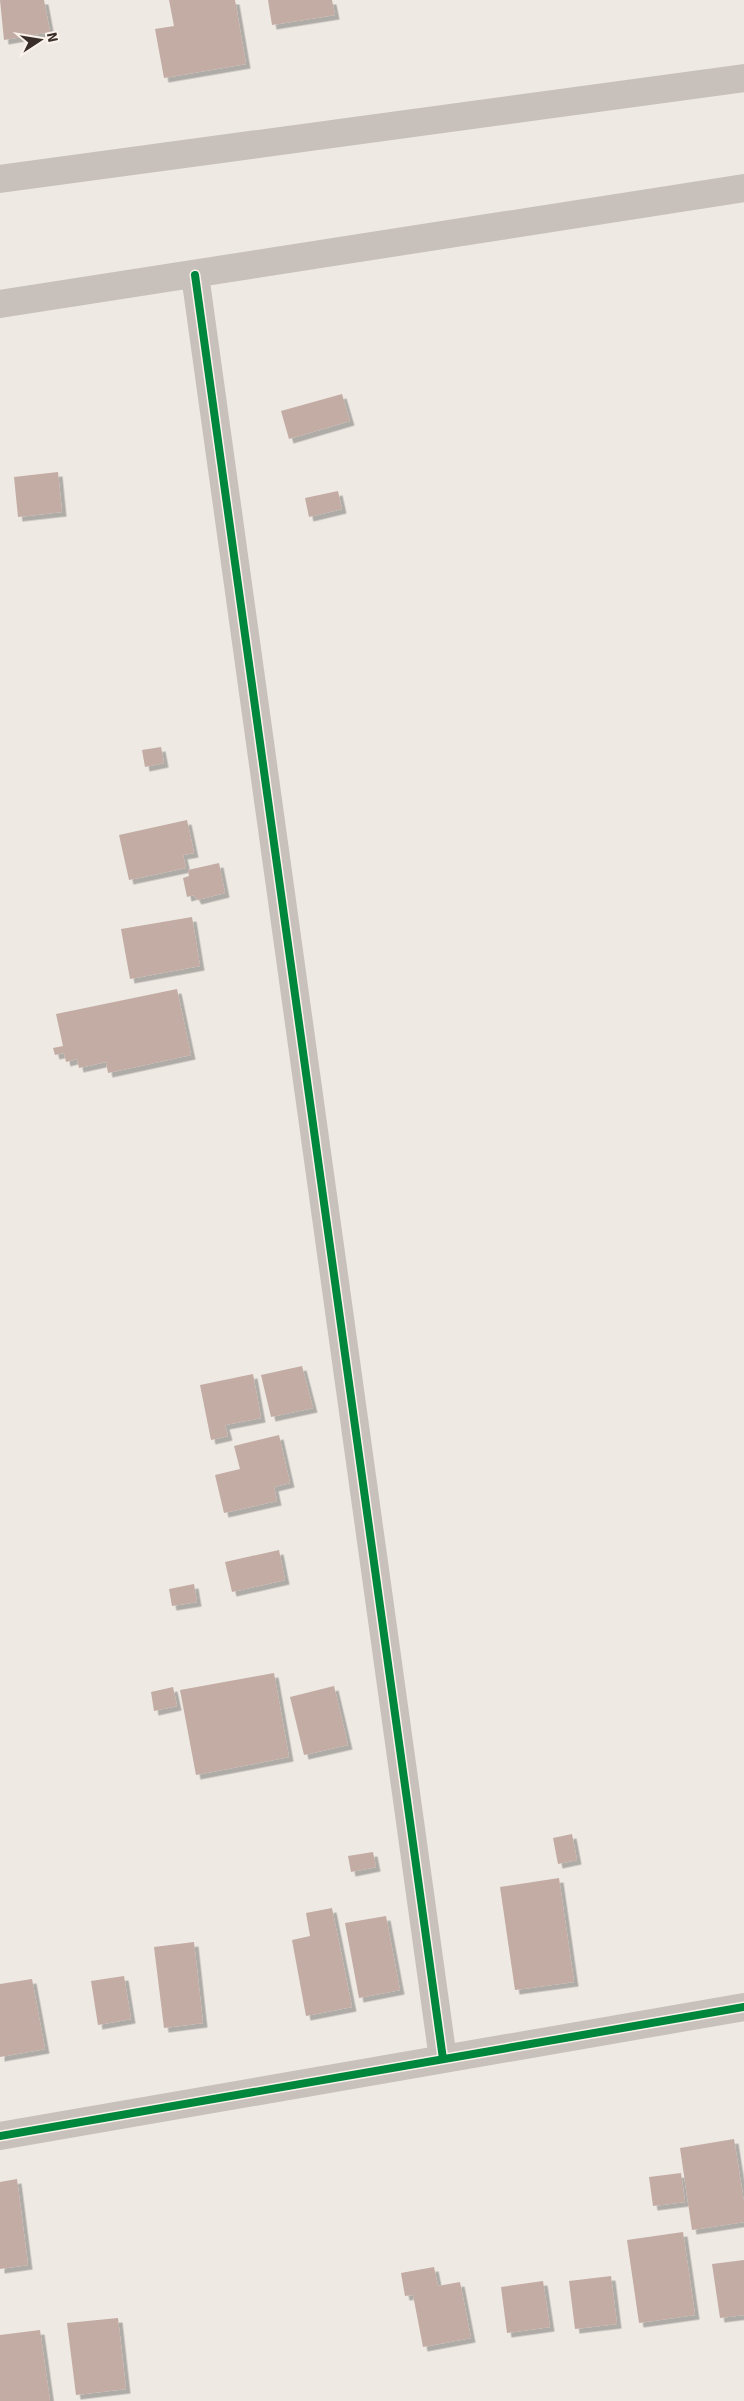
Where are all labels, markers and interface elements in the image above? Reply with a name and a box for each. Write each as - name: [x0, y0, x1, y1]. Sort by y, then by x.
- north arrow: [15, 15, 65, 65]
- text: N: [43, 31, 62, 44]

